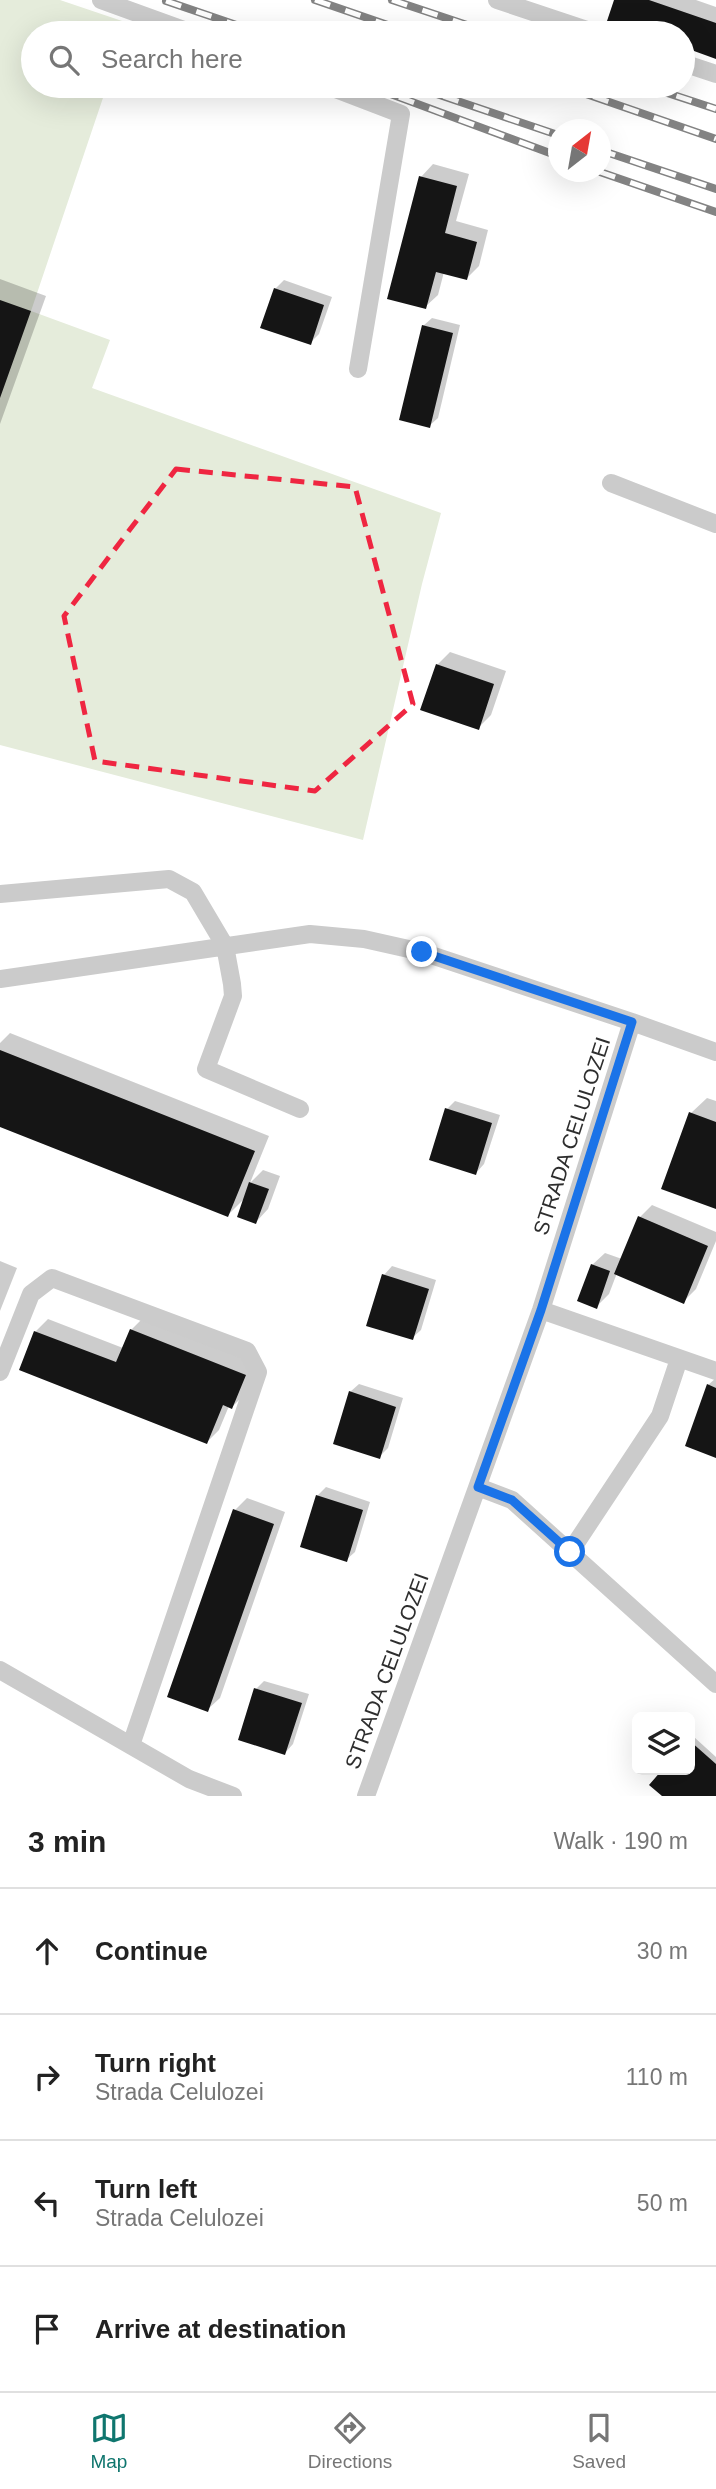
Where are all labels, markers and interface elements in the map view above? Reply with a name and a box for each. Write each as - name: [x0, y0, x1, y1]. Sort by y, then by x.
- search box: [21, 21, 695, 98]
- icon: search: [45, 41, 83, 79]
- text: Search here: [101, 44, 243, 74]
- north arrow: [548, 119, 611, 182]
- route end: [406, 936, 437, 967]
- street label: STRADA CELULOZEI: [529, 1034, 614, 1238]
- route start: [554, 1536, 585, 1567]
- street label: STRADA CELULOZEI: [340, 1570, 433, 1772]
- map controls: [632, 1712, 695, 1775]
- button: layers: [632, 1712, 695, 1775]
- text: 3 min: [28, 1825, 106, 1858]
- text: Walk · 190 m: [553, 1828, 688, 1854]
- icon: ahead: [28, 1932, 66, 1970]
- text: Continue: [95, 1936, 208, 1966]
- text: 30 m: [637, 1938, 688, 1964]
- text: Turn right: [95, 2048, 216, 2078]
- icon: right: [28, 2058, 66, 2096]
- text: 110 m: [626, 2064, 688, 2090]
- text: Strada Celulozei: [95, 2079, 264, 2105]
- text: Turn left: [95, 2174, 197, 2204]
- icon: left: [28, 2184, 66, 2222]
- text: 50 m: [637, 2190, 688, 2216]
- text: Strada Celulozei: [95, 2205, 264, 2231]
- icon: arrive: [28, 2310, 66, 2348]
- text: Arrive at destination: [95, 2314, 346, 2344]
- tab: Map: [90, 2409, 128, 2473]
- tab: Directions: [308, 2409, 392, 2473]
- tab: Saved: [572, 2409, 626, 2473]

